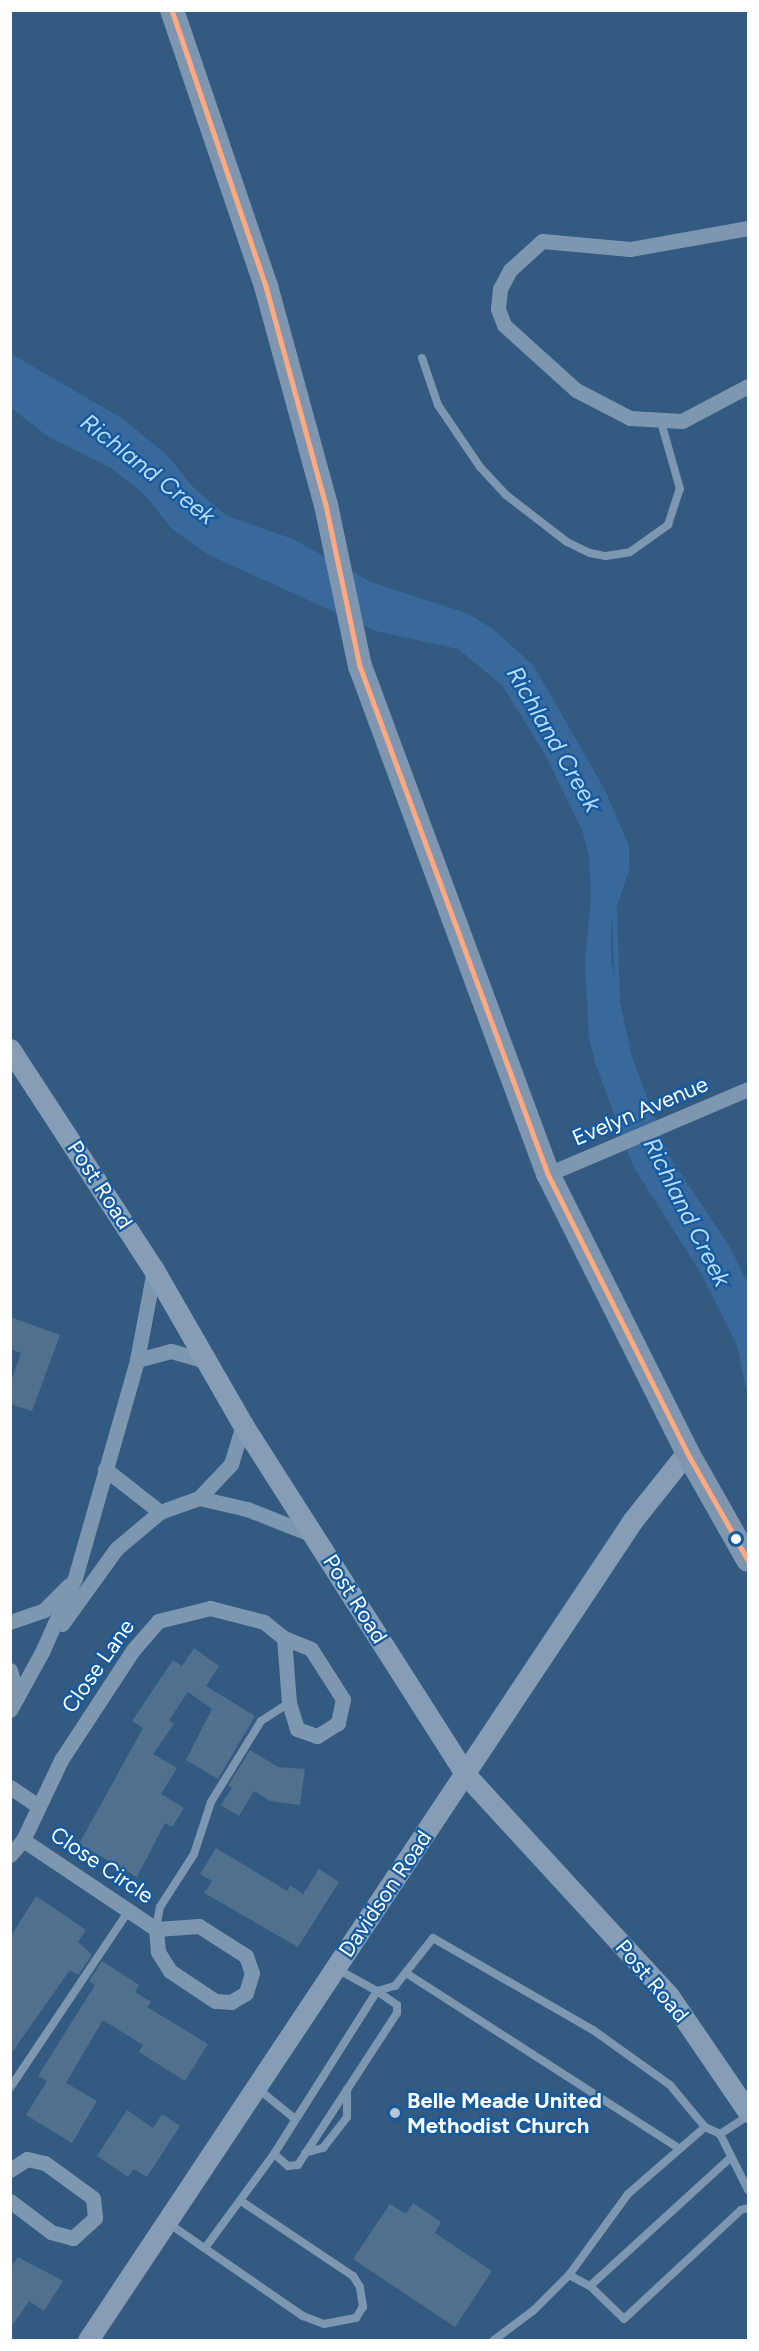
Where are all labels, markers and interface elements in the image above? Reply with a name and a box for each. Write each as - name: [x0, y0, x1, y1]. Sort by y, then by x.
- water label: Richland Creek: [75, 407, 221, 531]
- water label: Richland Creek: [501, 661, 607, 817]
- street label: Evelyn Avenue: [568, 1071, 712, 1151]
- water label: Richland Creek: [637, 1133, 737, 1291]
- street label: Post Road: [62, 1136, 138, 1234]
- unlabelled marker: [730, 1533, 742, 1545]
- street label: Post Road: [317, 1550, 393, 1648]
- street label: Close Lane: [56, 1614, 140, 1718]
- street label: Close Circle: [46, 1821, 158, 1909]
- street label: Davidson Road: [333, 1826, 437, 1962]
- street label: Post Road: [610, 1934, 694, 2028]
- place label: Belle Meade United Methodist Church: [407, 2087, 602, 2138]
- marker: Belle Meade United Methodist Church: [388, 2106, 402, 2120]

